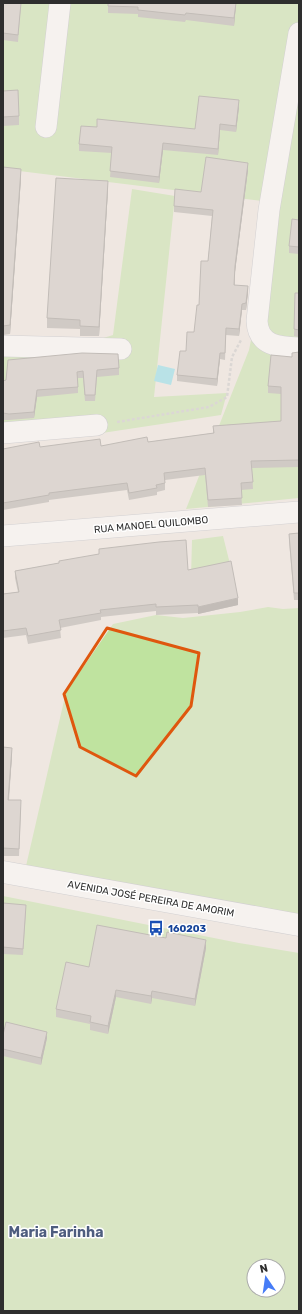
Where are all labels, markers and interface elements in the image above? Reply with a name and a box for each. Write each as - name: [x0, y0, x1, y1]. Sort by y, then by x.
- street label: RUA MANOEL QUILOMBO: [93, 514, 209, 536]
- street label: AVENIDA JOSÉ PEREIRA DE AMORIM: [67, 878, 235, 920]
- bus stop icon: 160203: [147, 919, 165, 937]
- place label: 160203: [168, 923, 207, 935]
- district label: Maria Farinha: [9, 1224, 103, 1241]
- north arrow: [246, 1258, 286, 1298]
- text: N: [259, 1262, 269, 1276]

